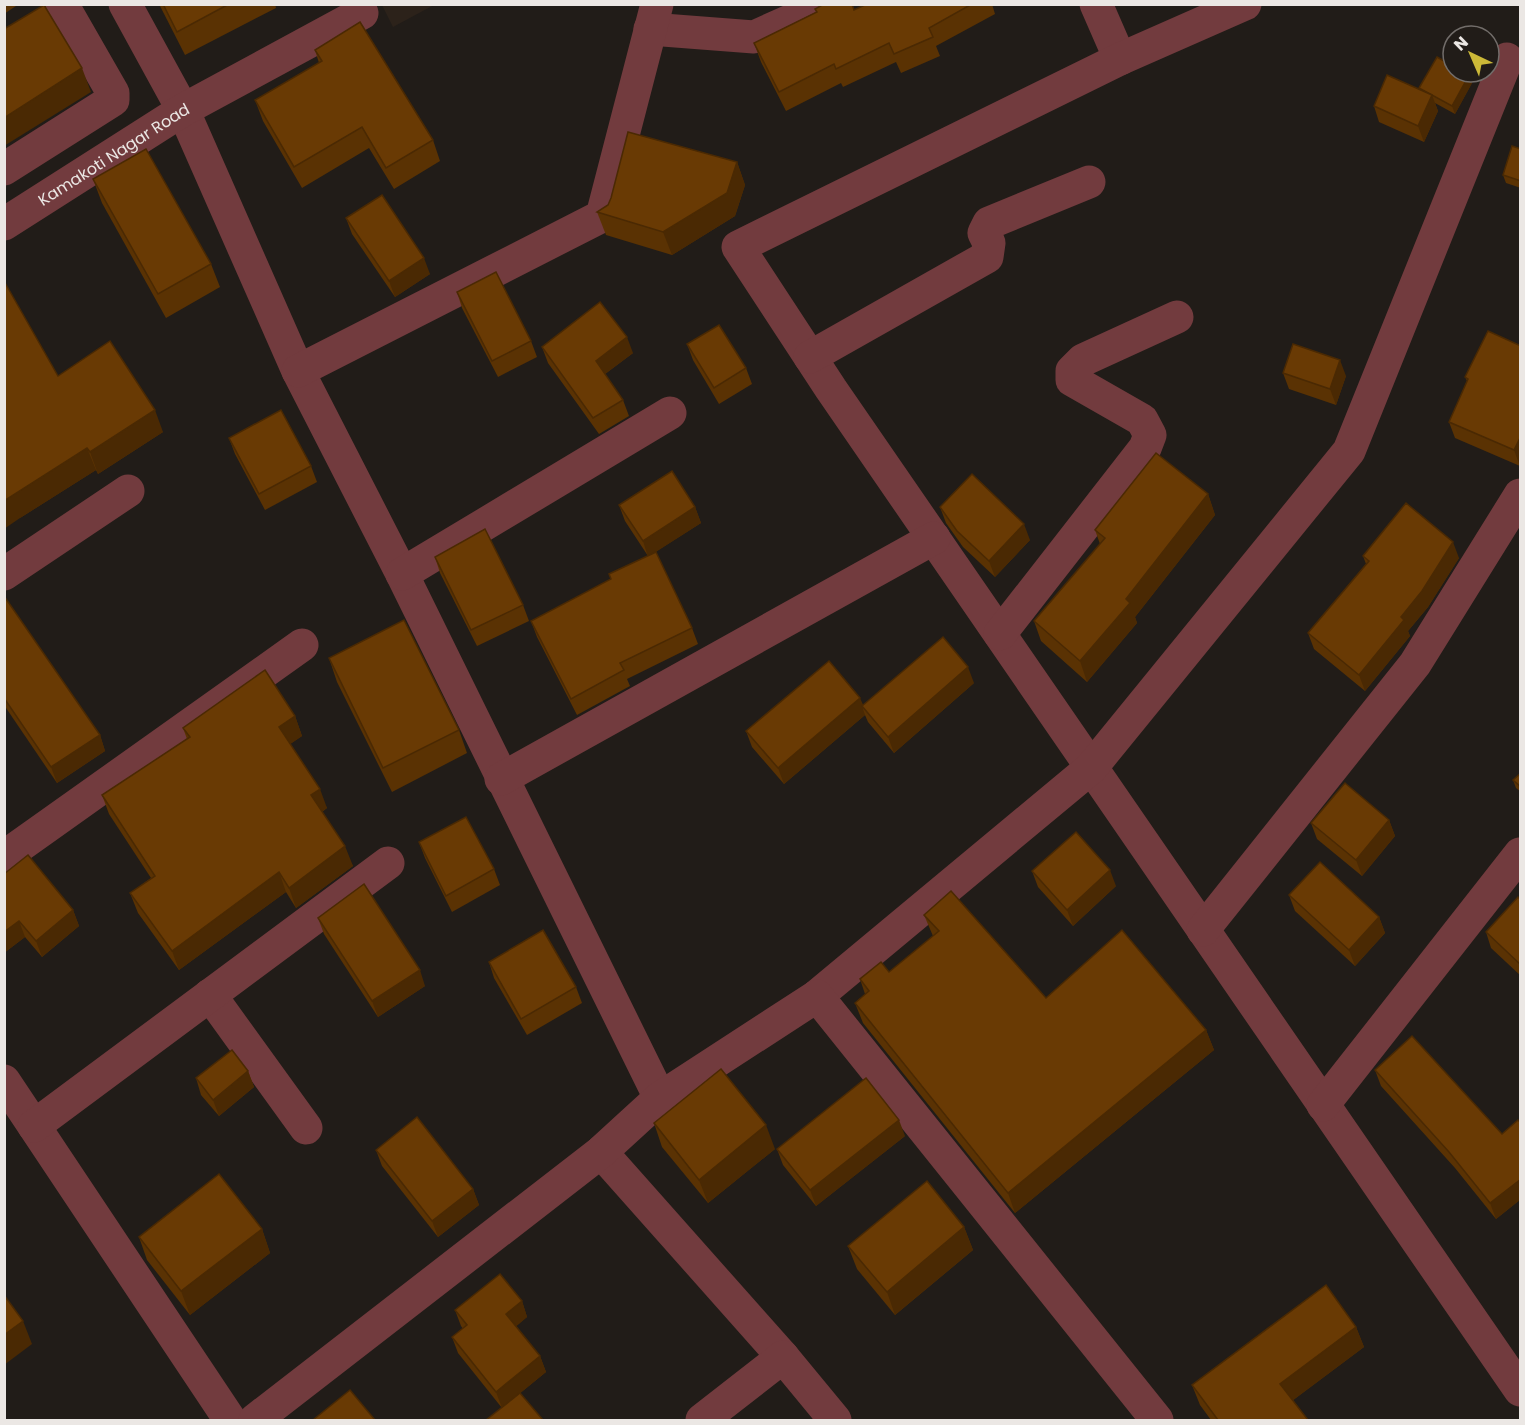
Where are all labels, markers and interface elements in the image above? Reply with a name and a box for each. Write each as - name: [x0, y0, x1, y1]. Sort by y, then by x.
- north arrow: [1441, 24, 1501, 84]
- text: N: [1449, 31, 1473, 56]
- street label: Kamakoti Nagar Road: [34, 98, 194, 212]

